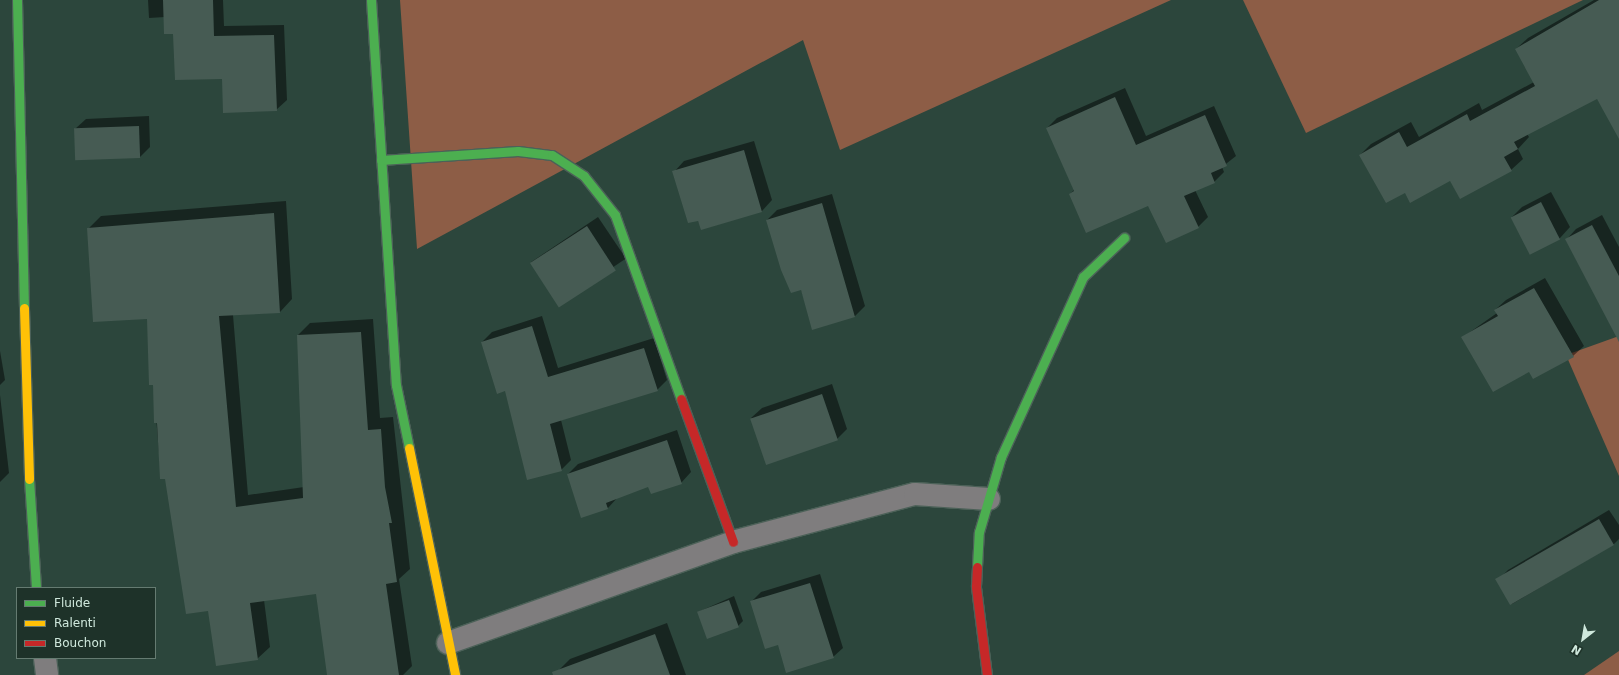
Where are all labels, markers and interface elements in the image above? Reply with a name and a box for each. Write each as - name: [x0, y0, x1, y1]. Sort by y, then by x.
- legend: [16, 587, 156, 659]
- text: Fluide: [54, 596, 90, 610]
- text: Ralenti: [54, 616, 96, 630]
- north arrow: [1563, 619, 1603, 659]
- text: Bouchon: [54, 636, 106, 650]
- text: N: [1569, 642, 1584, 658]

